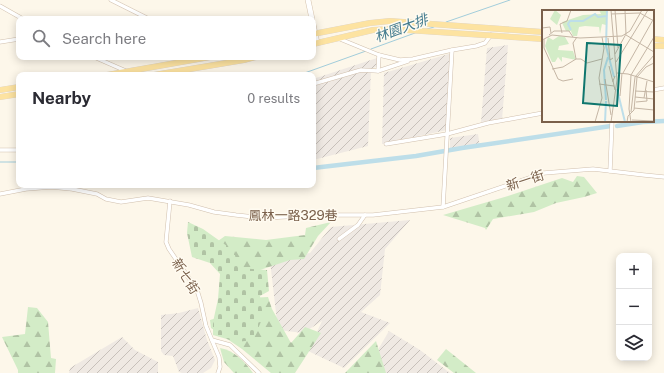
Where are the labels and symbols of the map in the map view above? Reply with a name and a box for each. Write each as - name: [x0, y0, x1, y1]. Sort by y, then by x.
- water label: 林園大排: [372, 10, 432, 45]
- inset map: [542, 10, 654, 122]
- street label: 新一街: [504, 167, 546, 194]
- street label: 鳳林一路329巷: [248, 208, 338, 223]
- street label: 新七街: [169, 256, 202, 297]

